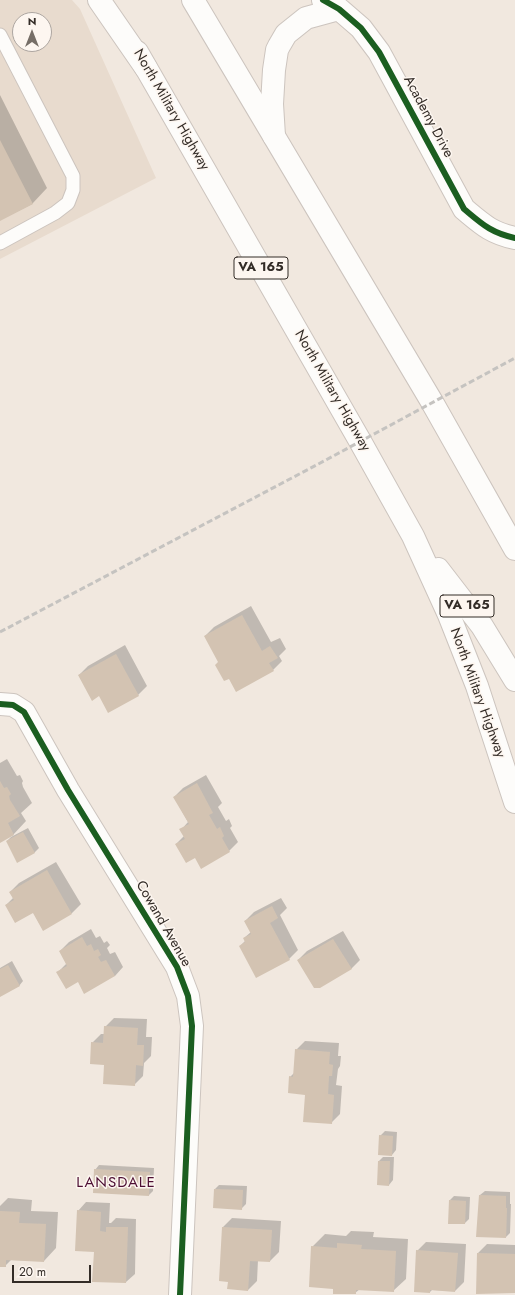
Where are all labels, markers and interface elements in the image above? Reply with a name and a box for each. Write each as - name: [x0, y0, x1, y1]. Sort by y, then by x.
- north arrow: [12, 12, 52, 52]
- text: N: [28, 13, 36, 29]
- street label: North Military Highway: [129, 46, 213, 174]
- street label: Academy Drive: [399, 73, 457, 161]
- road number: VA 165: [234, 257, 288, 279]
- street label: North Military Highway: [290, 327, 374, 455]
- road number: VA 165: [440, 595, 494, 617]
- street label: North Military Highway: [446, 626, 508, 760]
- street label: Cowand Avenue: [132, 878, 194, 970]
- district label: LANSDALE: [76, 1174, 156, 1192]
- scale bar: [14, 1257, 93, 1283]
- text: 20 m: [19, 1263, 46, 1281]

